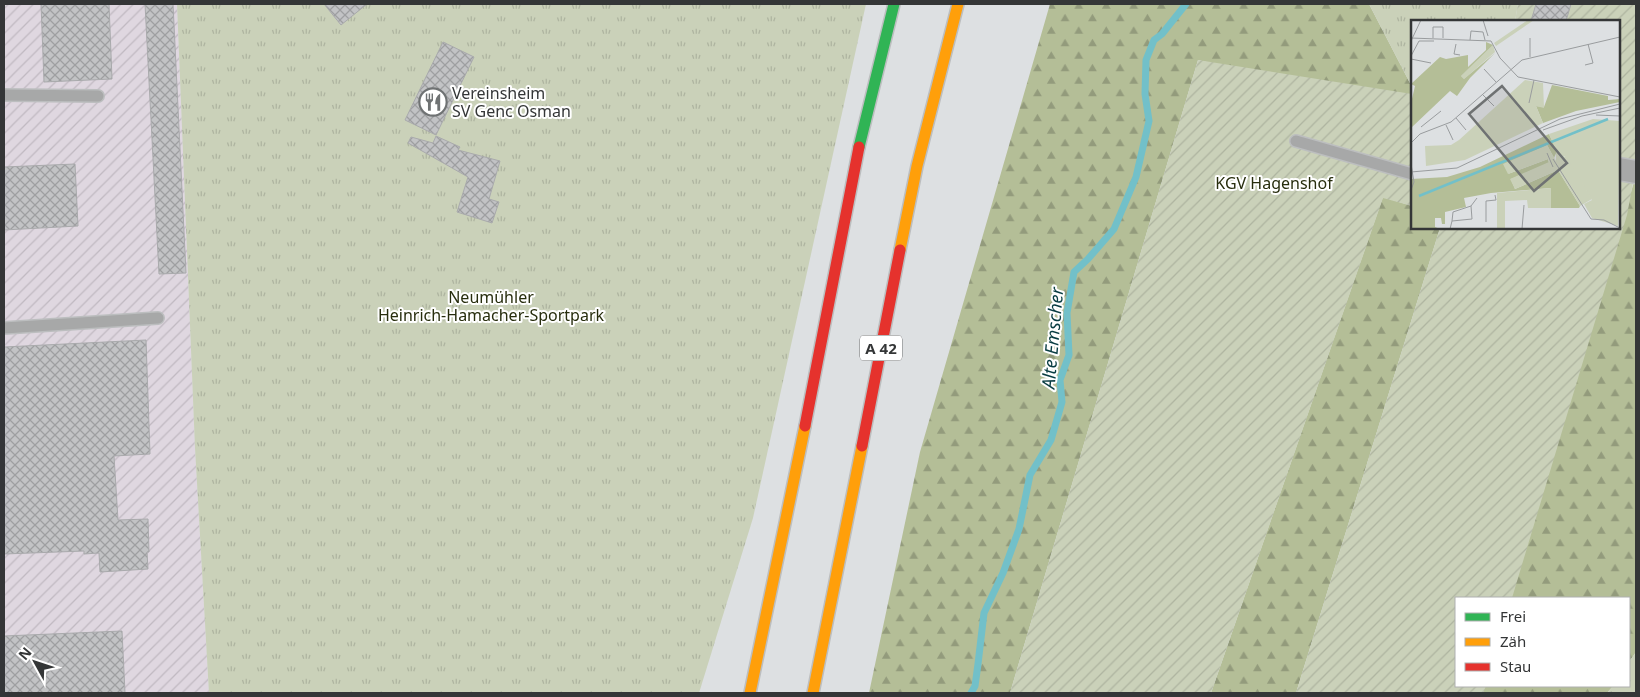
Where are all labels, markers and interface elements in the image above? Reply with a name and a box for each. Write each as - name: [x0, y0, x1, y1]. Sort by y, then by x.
- inset map: [1411, 20, 1620, 229]
- place label: Vereinsheim SV Genc Osman: [452, 82, 571, 122]
- restaurant icon: Vereinsheim SV Genc Osman: [418, 87, 448, 117]
- park label: KGV Hagenshof: [1215, 172, 1334, 194]
- water label: Alte Emscher: [1035, 285, 1068, 392]
- park label: Neumühler Heinrich-Hamacher-Sportpark: [378, 286, 605, 326]
- road number: A 42: [860, 336, 902, 360]
- legend: [1455, 597, 1630, 687]
- text: Frei: [1500, 606, 1526, 626]
- text: Zäh: [1500, 631, 1526, 651]
- north arrow: [10, 637, 60, 687]
- text: N: [14, 643, 36, 664]
- text: Stau: [1500, 656, 1531, 676]

